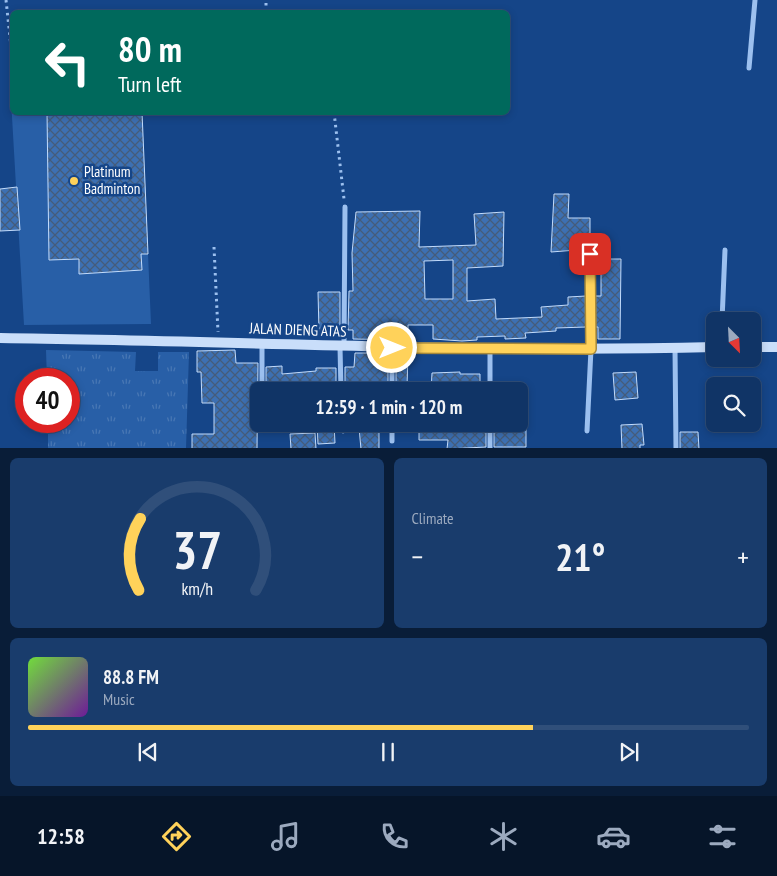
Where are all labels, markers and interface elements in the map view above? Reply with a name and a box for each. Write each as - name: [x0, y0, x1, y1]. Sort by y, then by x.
- text: 80 m: [118, 26, 182, 72]
- icon: left: [35, 30, 100, 95]
- text: Turn left: [118, 70, 182, 98]
- place label: Platinum Badminton: [84, 162, 140, 198]
- marker: Platinum Badminton: [68, 175, 80, 187]
- pin: [569, 233, 611, 275]
- icon: arrive: [576, 240, 604, 268]
- north arrow: [706, 312, 761, 368]
- map controls: [706, 312, 761, 432]
- street label: JALAN DIENG ATAS: [248, 318, 347, 341]
- position arrow: [365, 321, 417, 373]
- speed limit sign: 40: [15, 368, 80, 433]
- button: search: [706, 377, 761, 432]
- text: 12:59 · 1 min · 120 m: [316, 395, 462, 419]
- text: Climate: [412, 508, 454, 528]
- text: 37: [172, 516, 222, 583]
- text: 21°: [555, 532, 605, 581]
- text: −: [412, 538, 423, 575]
- text: +: [737, 538, 749, 575]
- text: km/h: [181, 577, 213, 600]
- text: 88.8 FM: [103, 665, 159, 689]
- text: Music: [103, 689, 135, 709]
- icon: previous: [134, 738, 162, 766]
- icon: pause: [374, 738, 402, 766]
- icon: next: [615, 738, 643, 766]
- icon: directions: [159, 819, 194, 854]
- icon: music: [268, 819, 303, 854]
- icon: phone: [377, 819, 412, 854]
- icon: climate: [486, 819, 521, 854]
- icon: car: [596, 819, 631, 854]
- icon: filters: [705, 819, 740, 854]
- text: 12:58: [37, 822, 85, 850]

